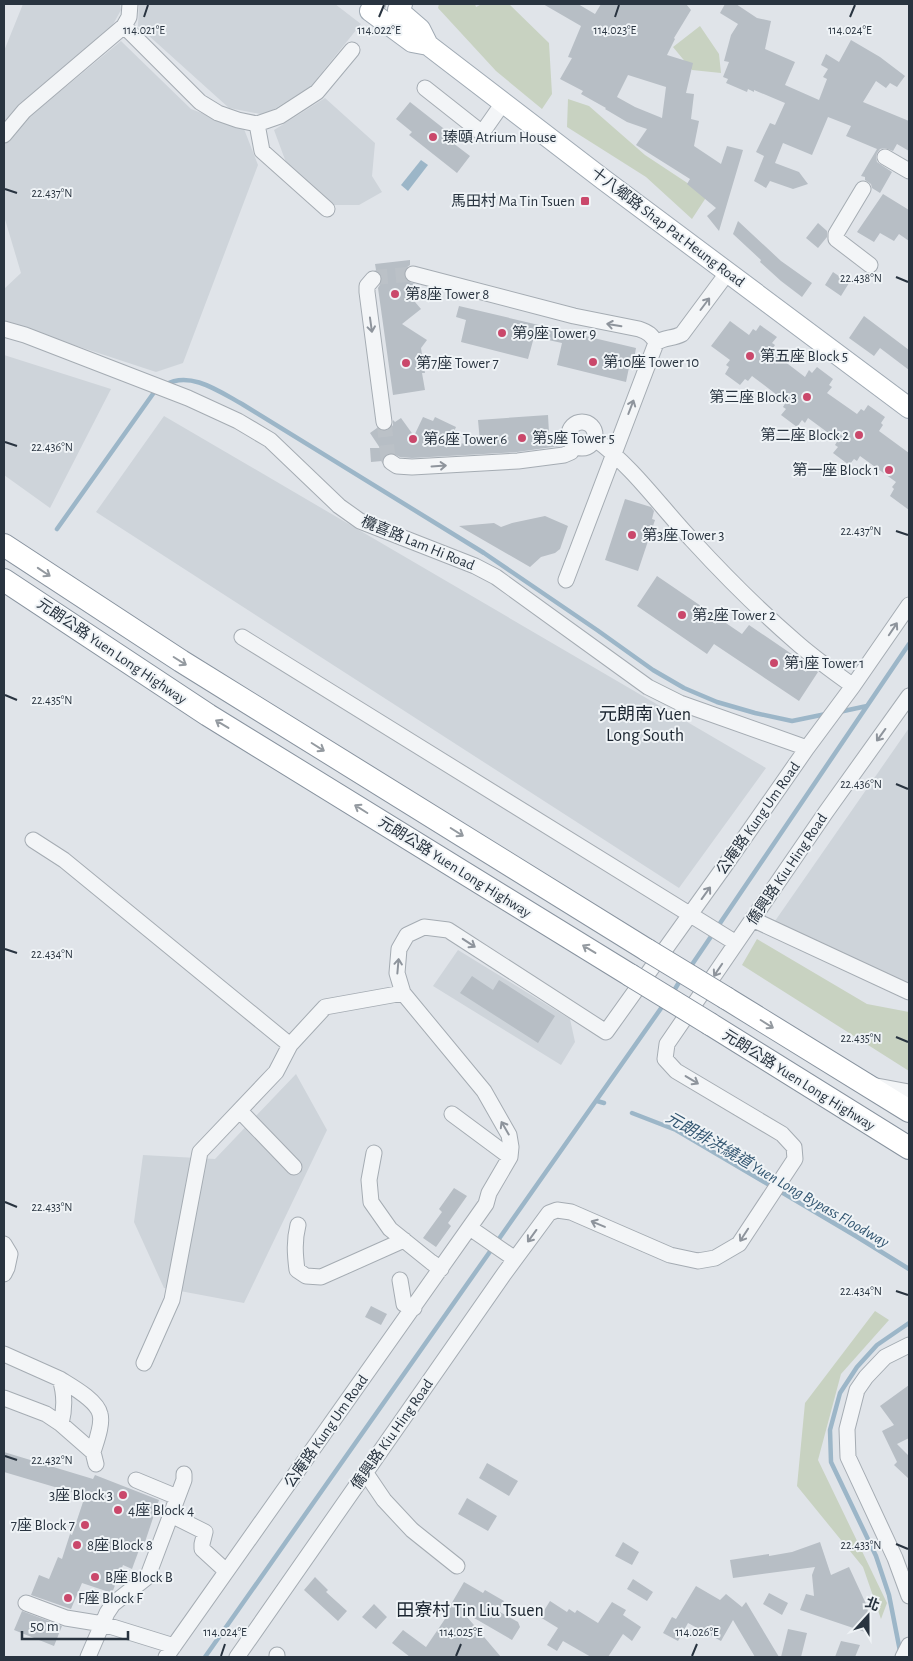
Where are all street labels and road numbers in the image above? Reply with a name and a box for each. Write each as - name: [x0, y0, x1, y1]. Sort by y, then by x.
- street label: 十八鄉路 Shap Pat Heung Road: [588, 164, 748, 290]
- street label: 欖喜路 Lam Hi Road: [359, 513, 477, 573]
- street label: 元朗公路 Yuen Long Highway: [34, 595, 190, 707]
- street label: 公庵路 Kung Um Road: [713, 758, 803, 877]
- street label: 僑興路 Kiu Hing Road: [744, 810, 830, 928]
- street label: 元朗公路 Yuen Long Highway: [376, 813, 535, 921]
- street label: 元朗公路 Yuen Long Highway: [720, 1026, 879, 1134]
- street label: 公庵路 Kung Um Road: [281, 1371, 371, 1490]
- street label: 僑興路 Kiu Hing Road: [348, 1376, 436, 1492]

